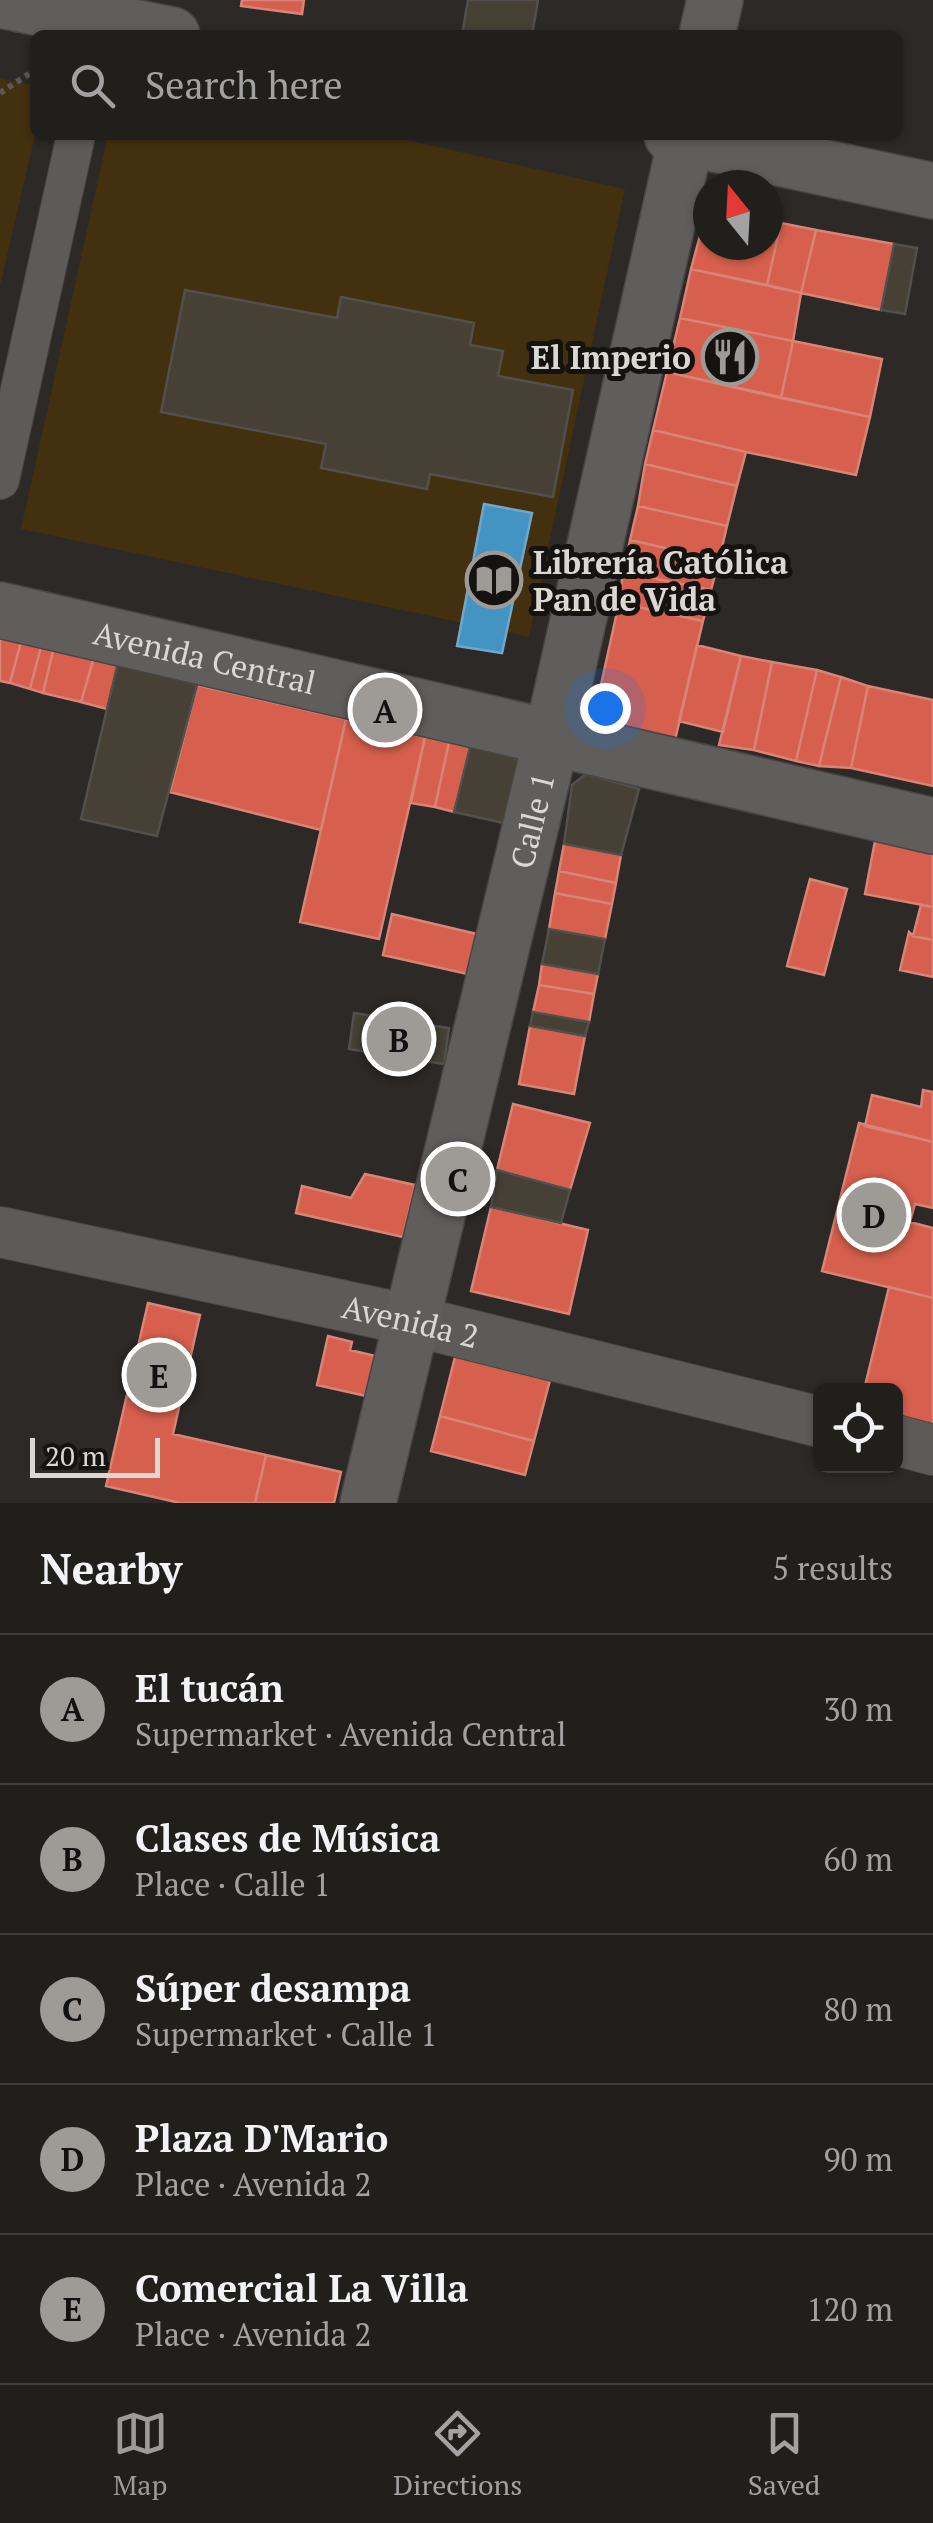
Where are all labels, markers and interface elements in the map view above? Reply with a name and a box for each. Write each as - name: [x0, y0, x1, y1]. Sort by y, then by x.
- search box: [30, 30, 903, 140]
- icon: search: [65, 58, 120, 113]
- text: Search here: [145, 60, 343, 110]
- north arrow: [693, 170, 783, 260]
- restaurant icon: El Imperio: [700, 327, 760, 387]
- place label: El Imperio: [531, 336, 691, 378]
- place label: Librería Católica Pan de Vida: [533, 541, 788, 620]
- library icon: Librería Católica Pan de Vida: [464, 550, 524, 610]
- street label: Avenida Central: [89, 611, 320, 703]
- pin: A: [352, 672, 418, 748]
- your location: [580, 683, 631, 734]
- street label: Calle 1: [500, 768, 564, 872]
- pin: B: [366, 1002, 432, 1076]
- pin: C: [426, 1142, 490, 1216]
- pin: D: [842, 1178, 906, 1252]
- street label: Avenida 2: [338, 1285, 483, 1357]
- pin: E: [126, 1338, 192, 1412]
- map controls: [813, 1383, 903, 1473]
- button: locate: [813, 1383, 903, 1473]
- scale bar: [30, 1433, 160, 1478]
- text: 20 m: [45, 1437, 106, 1474]
- text: Nearby: [40, 1540, 182, 1596]
- text: 5 results: [772, 1547, 893, 1589]
- text: El tucán: [135, 1663, 284, 1713]
- text: A: [61, 1688, 84, 1730]
- text: 30 m: [823, 1688, 893, 1730]
- text: Supermarket · Avenida Central: [135, 1713, 566, 1755]
- text: Clases de Música: [135, 1813, 440, 1863]
- text: B: [62, 1838, 83, 1880]
- text: 60 m: [823, 1838, 893, 1880]
- text: Place · Calle 1: [135, 1863, 331, 1905]
- text: Súper desampa: [135, 1963, 411, 2013]
- text: C: [62, 1988, 83, 2030]
- text: 80 m: [823, 1988, 893, 2030]
- text: Supermarket · Calle 1: [135, 2013, 437, 2055]
- text: Plaza D'Mario: [135, 2113, 388, 2163]
- text: D: [61, 2138, 84, 2180]
- text: 90 m: [823, 2138, 893, 2180]
- text: Place · Avenida 2: [135, 2163, 372, 2205]
- text: Comercial La Villa: [135, 2263, 468, 2313]
- text: E: [63, 2288, 82, 2330]
- text: 120 m: [806, 2288, 893, 2330]
- text: Place · Avenida 2: [135, 2313, 372, 2355]
- tab: Map: [113, 2406, 168, 2503]
- tab: Directions: [393, 2406, 522, 2503]
- tab: Saved: [748, 2406, 820, 2503]

